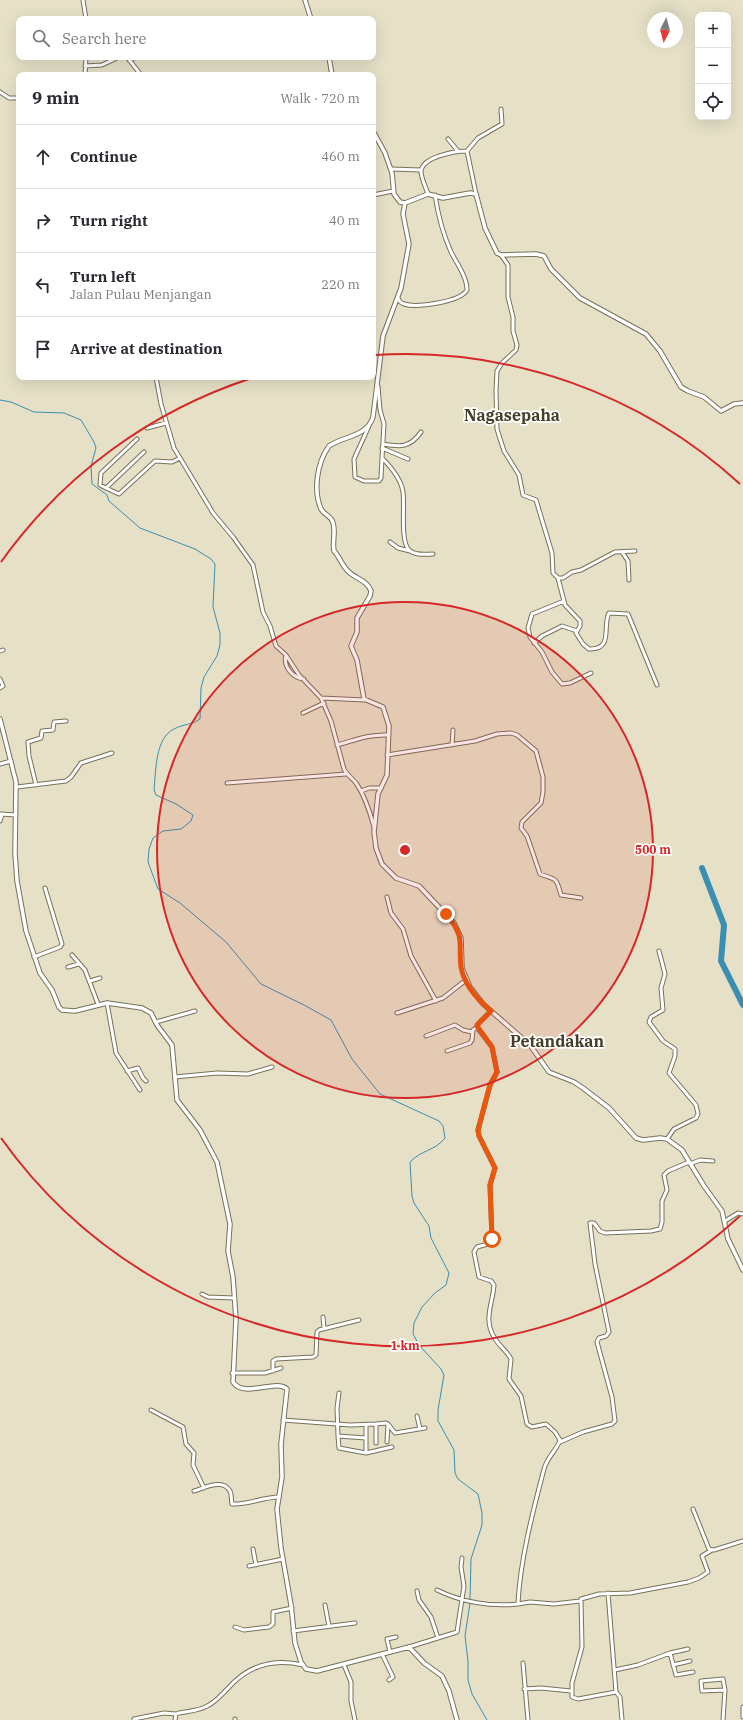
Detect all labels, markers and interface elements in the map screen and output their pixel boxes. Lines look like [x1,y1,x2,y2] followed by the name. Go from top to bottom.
[647,12,683,48] north arrow
[695,12,731,120] map controls
[695,12,731,48] button: +
[16,16,376,60] search box
[30,27,52,49] icon: search
[62,29,147,48] text: Search here
[695,48,731,84] button: −
[695,84,731,120] button: locate
[32,87,80,109] text: 9 min
[281,90,360,107] text: Walk · 720 m
[32,146,54,168] icon: ahead
[70,147,137,166] text: Continue
[321,148,360,165] text: 460 m
[32,210,54,232] icon: right
[70,211,148,230] text: Turn right
[329,212,360,229] text: 40 m
[70,267,136,286] text: Turn left
[32,274,54,296] icon: left
[321,276,360,293] text: 220 m
[70,286,212,303] text: Jalan Pulau Menjangan
[32,338,54,360] icon: arrive
[70,339,222,358] text: Arrive at destination
[464,405,560,425] district label: Nagasepaha
[635,842,671,857] text: 500 m
[398,843,412,857] centre of rings
[437,905,455,923] route end
[510,1031,604,1051] district label: Petandakan
[483,1230,501,1248] route start
[390,1338,420,1353] text: 1 km

